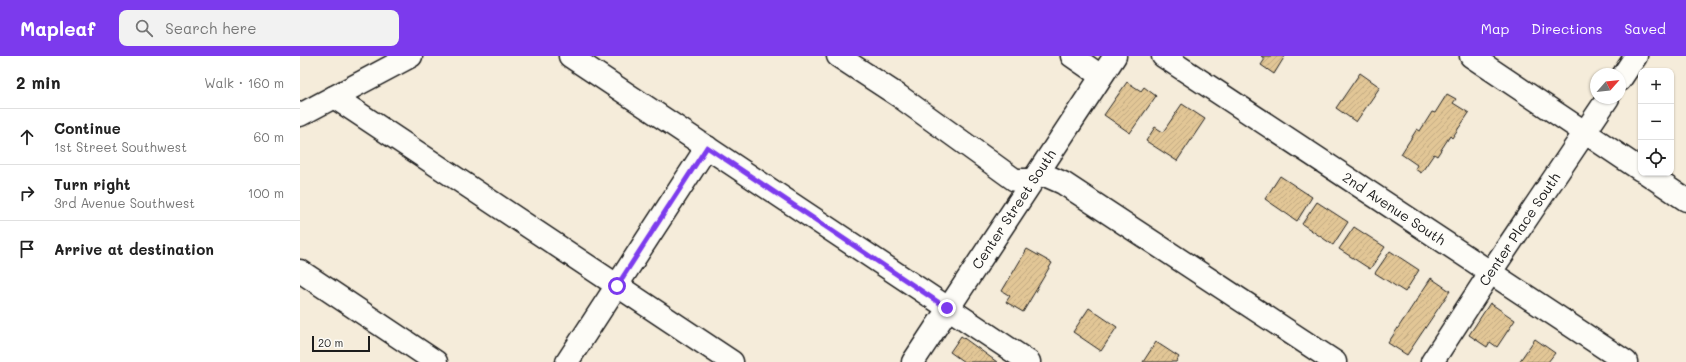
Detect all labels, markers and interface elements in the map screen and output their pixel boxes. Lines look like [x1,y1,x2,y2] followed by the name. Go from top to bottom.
[119,10,399,46] search box
[20,16,95,41] text: Mapleaf
[133,17,155,39] icon: search
[165,18,257,38] text: Search here
[1481,19,1509,38] text: Map
[1531,19,1602,38] text: Directions
[1624,19,1666,38] text: Saved
[1590,68,1626,104] north arrow
[1638,68,1674,176] map controls
[1638,68,1674,104] button: +
[16,71,61,93] text: 2 min
[204,74,284,91] text: Walk · 160 m
[1638,104,1674,140] button: −
[54,118,121,138] text: Continue
[16,126,38,148] icon: ahead
[254,128,284,145] text: 60 m
[54,138,187,155] text: 1st Street Southwest
[1638,140,1674,176] button: locate
[967,145,1060,273] street label: Center Street South
[1339,167,1450,249] street label: 2nd Avenue South
[1474,168,1564,289] street label: Center Place South
[54,174,131,194] text: Turn right
[16,182,38,204] icon: right
[248,184,284,201] text: 100 m
[54,194,195,211] text: 3rd Avenue Southwest
[16,238,38,260] icon: arrive
[54,239,214,259] text: Arrive at destination
[608,277,626,295] route start
[938,299,956,317] route end
[312,334,370,353] scale bar
[318,335,343,350] text: 20 m

